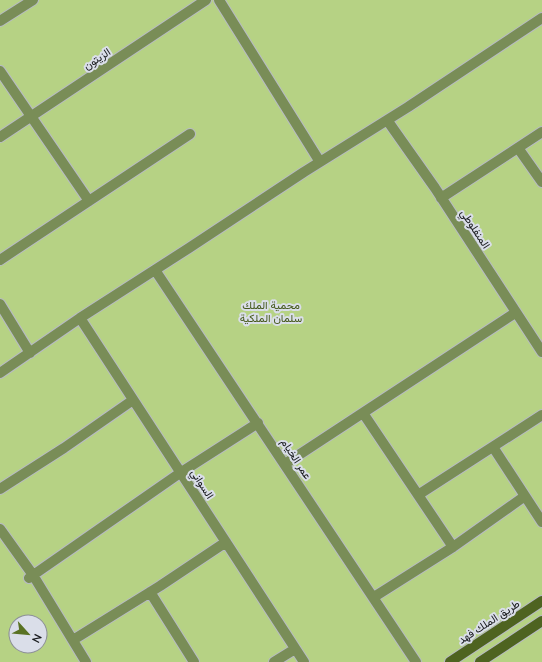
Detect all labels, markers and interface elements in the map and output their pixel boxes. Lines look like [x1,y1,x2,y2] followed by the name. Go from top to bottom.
[80,45,114,73] street label: الزيتون
[455,207,493,253] street label: المنفلوطي
[240,298,303,326] park label: محمية الملك سلمان الملكية
[277,436,315,482] street label: عمر الخيام
[185,466,217,503] street label: السواني
[455,596,523,648] street label: طريق الملك فهد
[8,614,48,654] north arrow
[28,631,45,645] text: N

